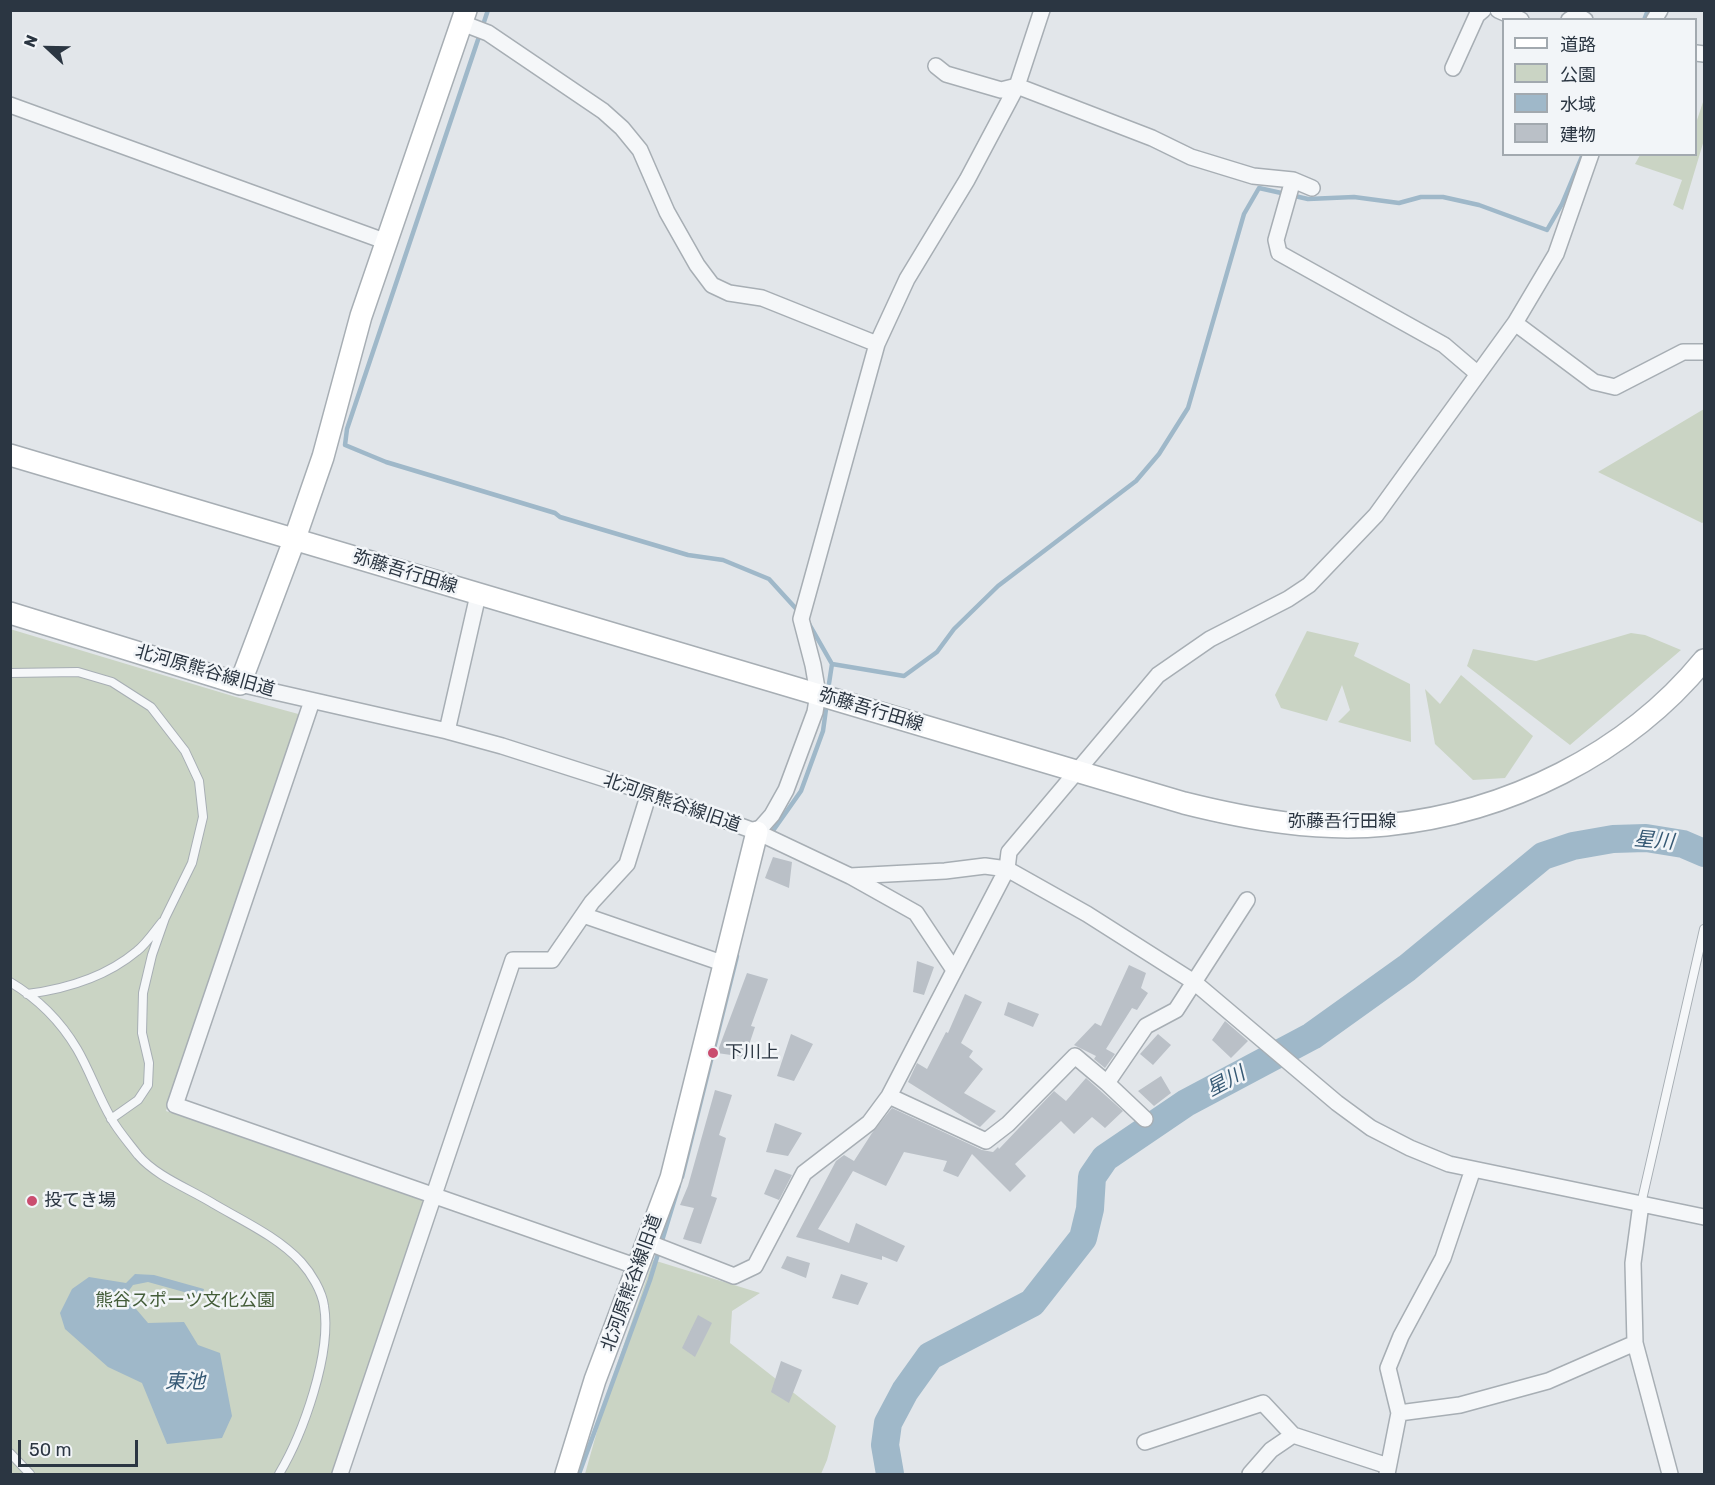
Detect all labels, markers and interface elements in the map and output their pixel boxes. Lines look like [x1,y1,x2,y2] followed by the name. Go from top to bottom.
[18,18,78,78] north arrow
[1502,18,1697,156] legend
[20,32,42,50] text: N
[1560,34,1596,56] text: 道路
[1560,64,1596,86] text: 公園
[1560,94,1596,116] text: 水域
[1560,124,1596,146] text: 建物
[350,546,460,598] street label: 弥藤吾行田線
[133,641,277,701] street label: 北河原熊谷線旧道
[816,684,926,736] street label: 弥藤吾行田線
[600,769,744,837] street label: 北河原熊谷線旧道
[1288,811,1396,833] street label: 弥藤吾行田線
[1633,827,1675,855] water label: 星川
[725,1042,779,1064] place label: 下川上
[706,1046,720,1060] marker: 下川上
[1203,1062,1249,1102] water label: 星川
[44,1190,116,1212] place label: 投てき場
[25,1194,39,1208] marker: 投てき場
[597,1212,667,1354] street label: 北河原熊谷線旧道
[95,1290,275,1312] park label: 熊谷スポーツ文化公園
[165,1370,205,1394] water label: 東池
[21,1428,141,1466] scale bar
[29,1439,72,1461] text: 50 m

